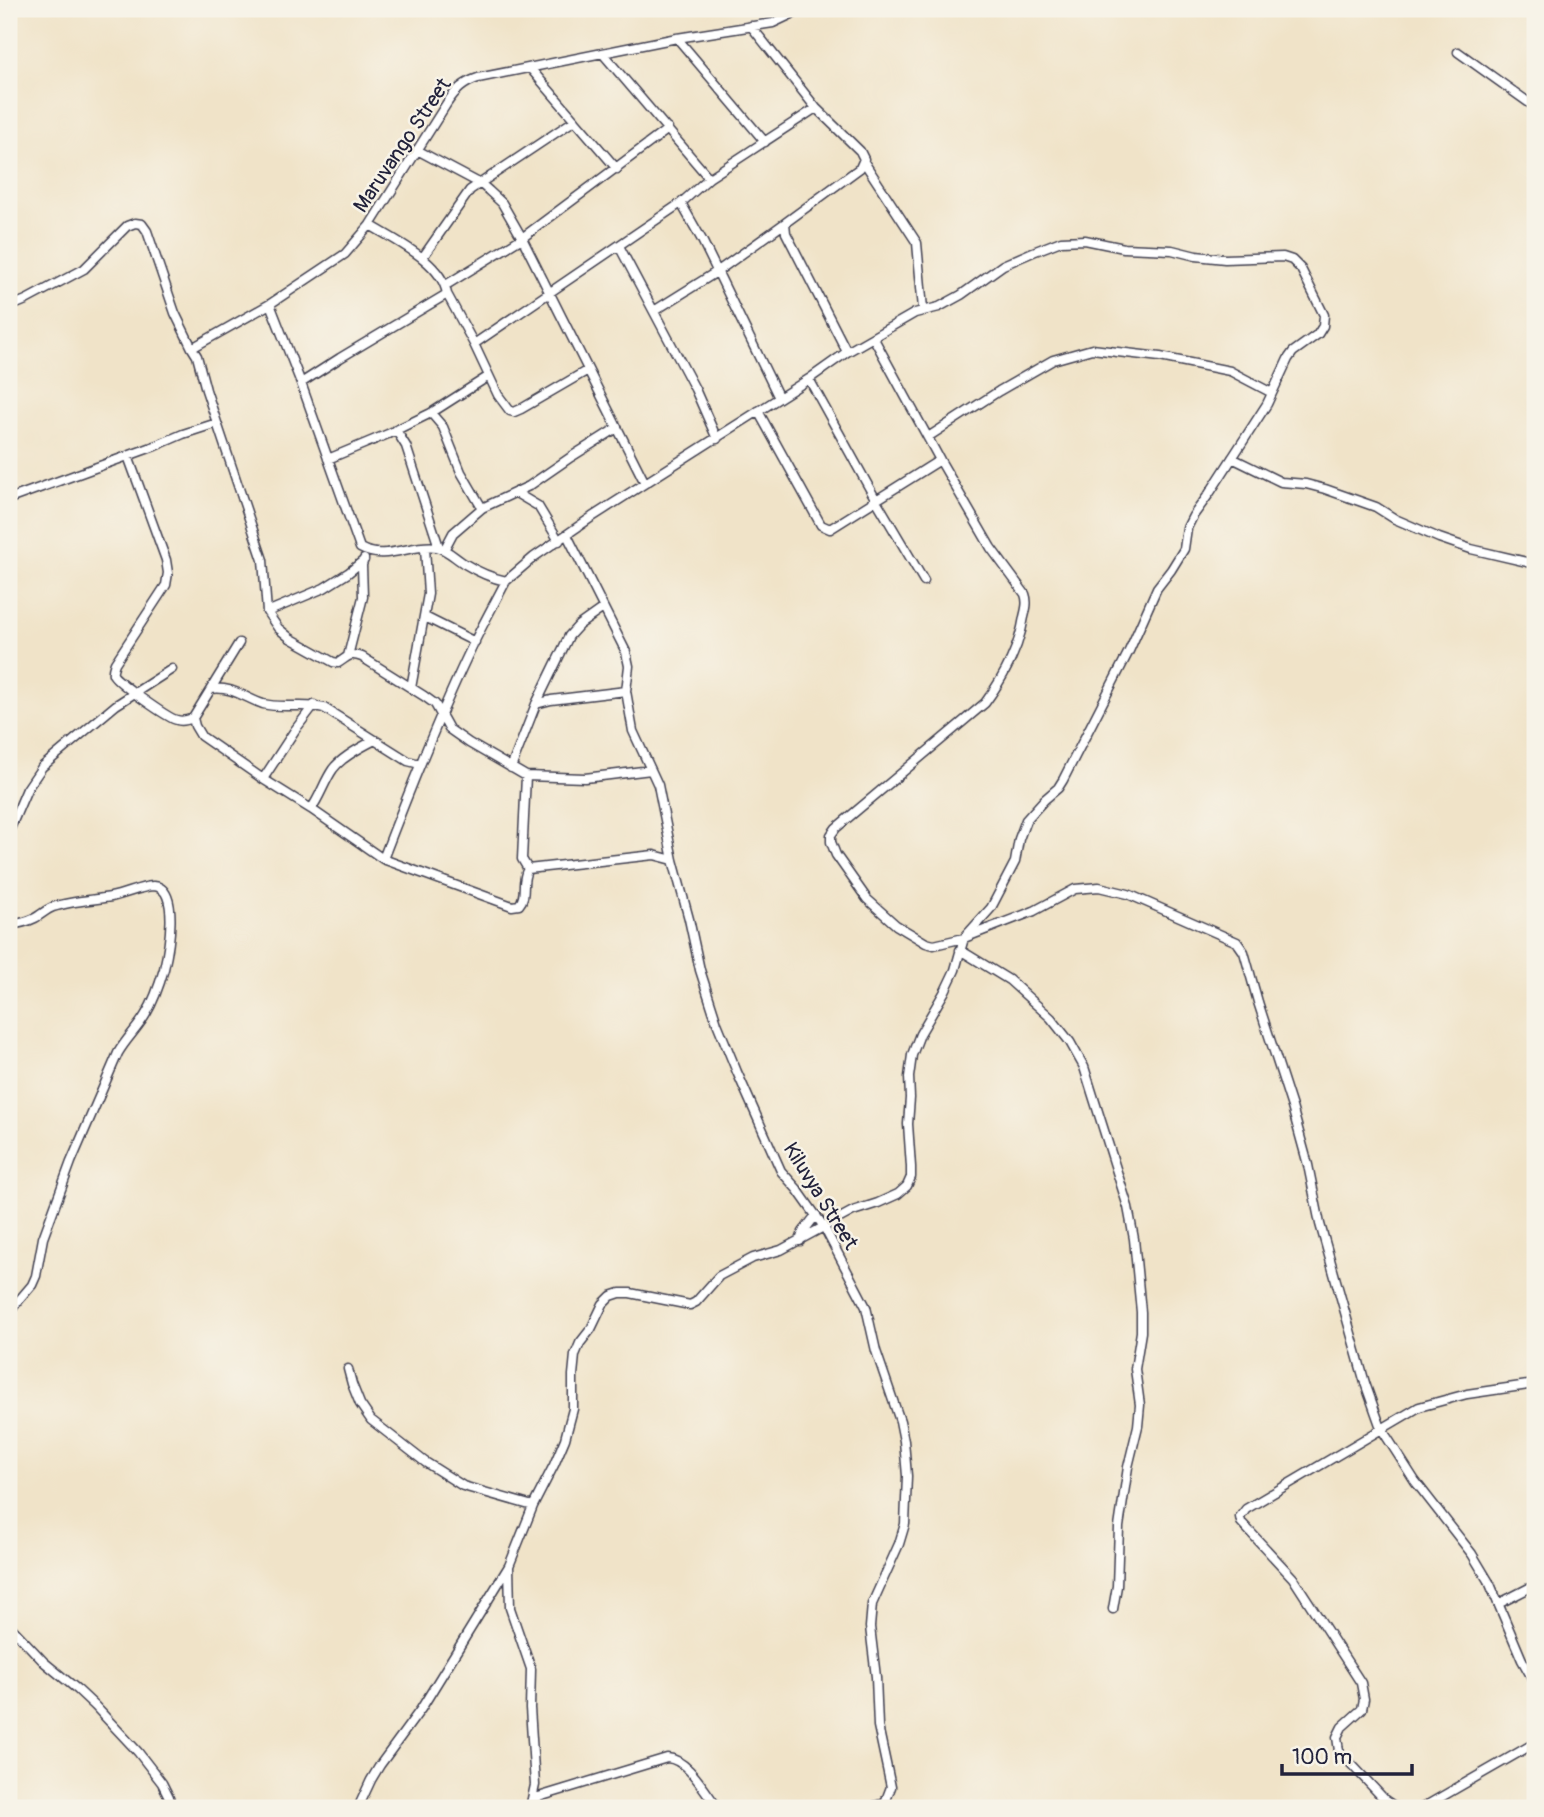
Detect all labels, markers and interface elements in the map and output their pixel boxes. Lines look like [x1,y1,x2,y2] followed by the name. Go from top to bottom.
[347,72,458,218] street label: Maruvango Street
[777,1138,865,1255] street label: Kiluvya Street
[1282,1733,1411,1777] scale bar
[1292,1744,1352,1771] text: 100 m

